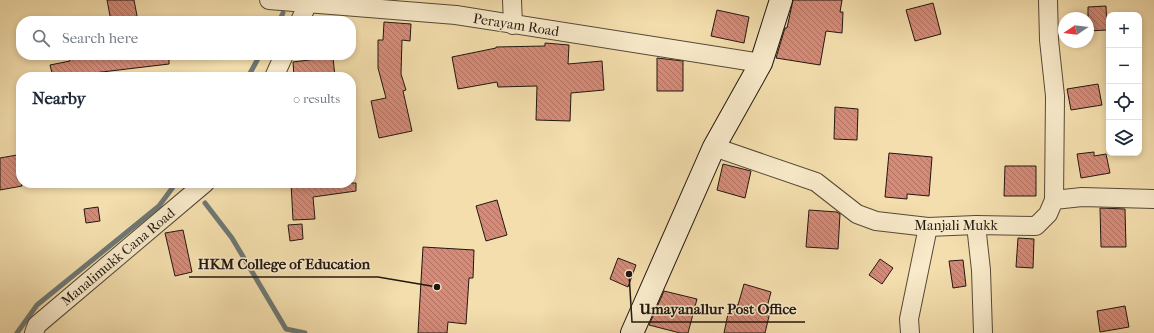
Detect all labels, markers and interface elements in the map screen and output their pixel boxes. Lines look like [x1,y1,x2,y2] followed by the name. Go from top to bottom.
[472,10,561,40] street label: Perayam Road
[1058,12,1094,48] north arrow
[1106,12,1142,156] map controls
[1106,12,1142,48] button: +
[16,16,356,60] search box
[30,27,52,49] icon: search
[62,29,138,47] text: Search here
[1106,48,1142,84] button: −
[1106,84,1142,120] button: locate
[32,88,86,108] text: Nearby
[293,91,340,106] text: 0 results
[1106,120,1142,156] button: layers
[58,204,179,310] street label: Manalimukk Cana Road
[914,217,999,234] street label: Manjali Mukk
[189,250,378,277] callout: HKM College of Education
[198,255,370,273] text: HKM College of Education
[632,295,805,322] callout: Umayanallur Post Office
[639,300,797,318] text: Umayanallur Post Office

